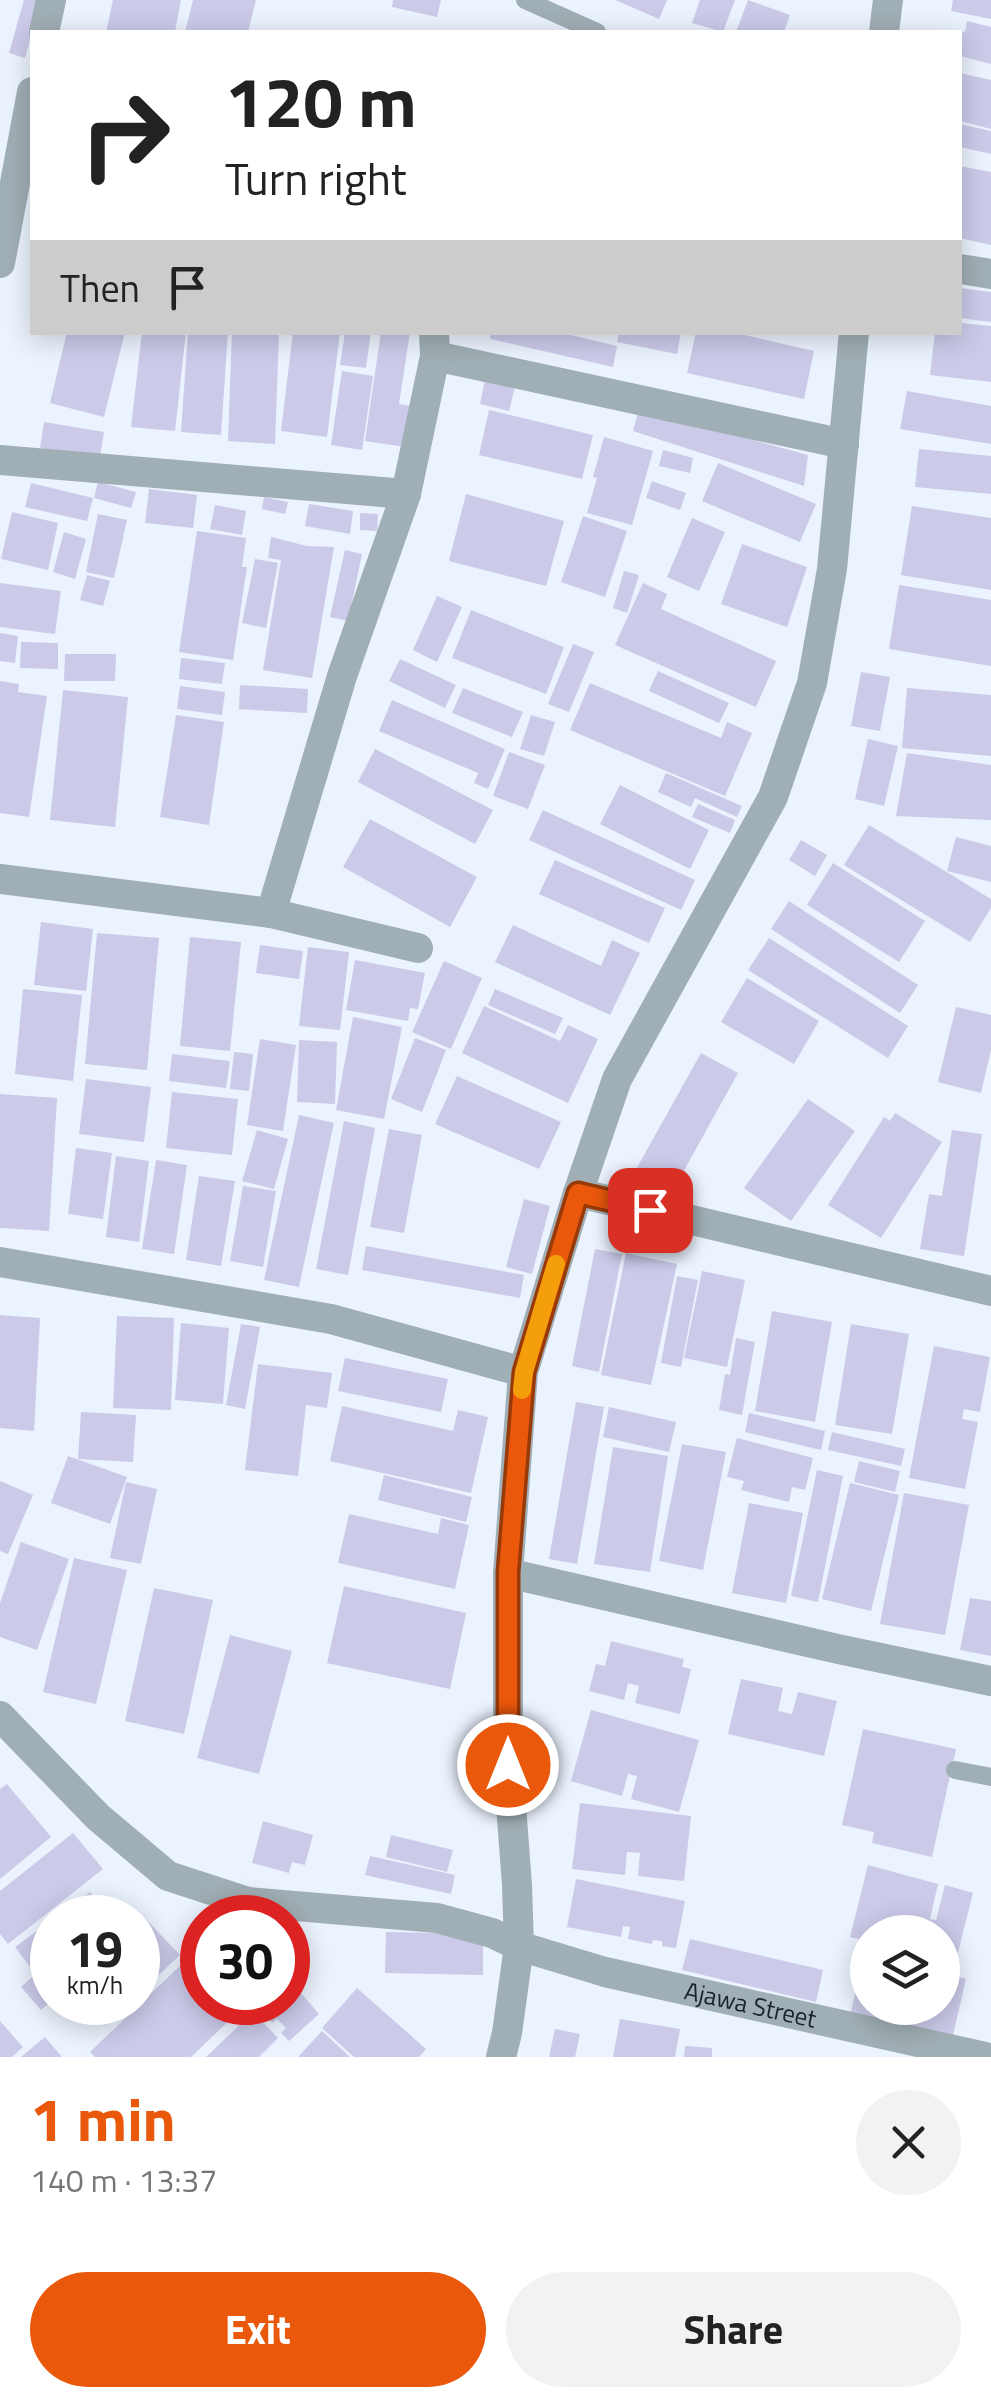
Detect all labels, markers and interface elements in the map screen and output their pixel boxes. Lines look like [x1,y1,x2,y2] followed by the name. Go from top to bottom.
[225,48,417,154] text: 120 m
[60,70,190,200] icon: right
[225,144,407,212] text: Turn right
[60,259,140,317] text: Then
[160,260,215,315] icon: arrive
[608,1168,693,1253] pin
[623,1183,678,1238] icon: arrive
[456,1713,560,1817] position arrow
[180,1895,310,2025] speed limit sign: 30
[67,1910,123,1986] text: 19
[850,1915,960,2025] map controls
[850,1915,960,2025] button: layers
[67,1966,123,2004] text: km/h
[681,1971,820,2038] street label: Ajawa Street
[30,2073,176,2164] text: 1 min
[856,2090,961,2195] button: close
[30,2156,217,2204] text: 140 m · 13:37
[30,2272,486,2387] button: Exit
[506,2272,961,2387] button: Share

